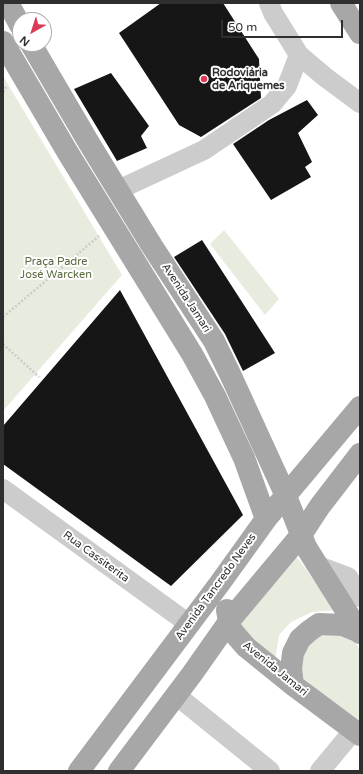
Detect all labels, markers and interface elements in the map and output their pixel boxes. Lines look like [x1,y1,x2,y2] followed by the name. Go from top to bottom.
[12,12,52,52] north arrow
[223,12,345,38] scale bar
[228,20,257,34] text: 50 m
[17,33,32,49] text: N
[212,66,285,92] place label: Rodoviária de Ariquemes
[199,74,209,84] marker: Rodoviária de Ariquemes
[20,255,92,281] park label: Praça Padre José Warcken
[159,261,213,335] street label: Avenida Jamari
[60,529,132,585] street label: Rua Cassiterita
[173,531,259,643] street label: Avenida Tancredo Neves
[240,639,310,699] street label: Avenida Jamari

